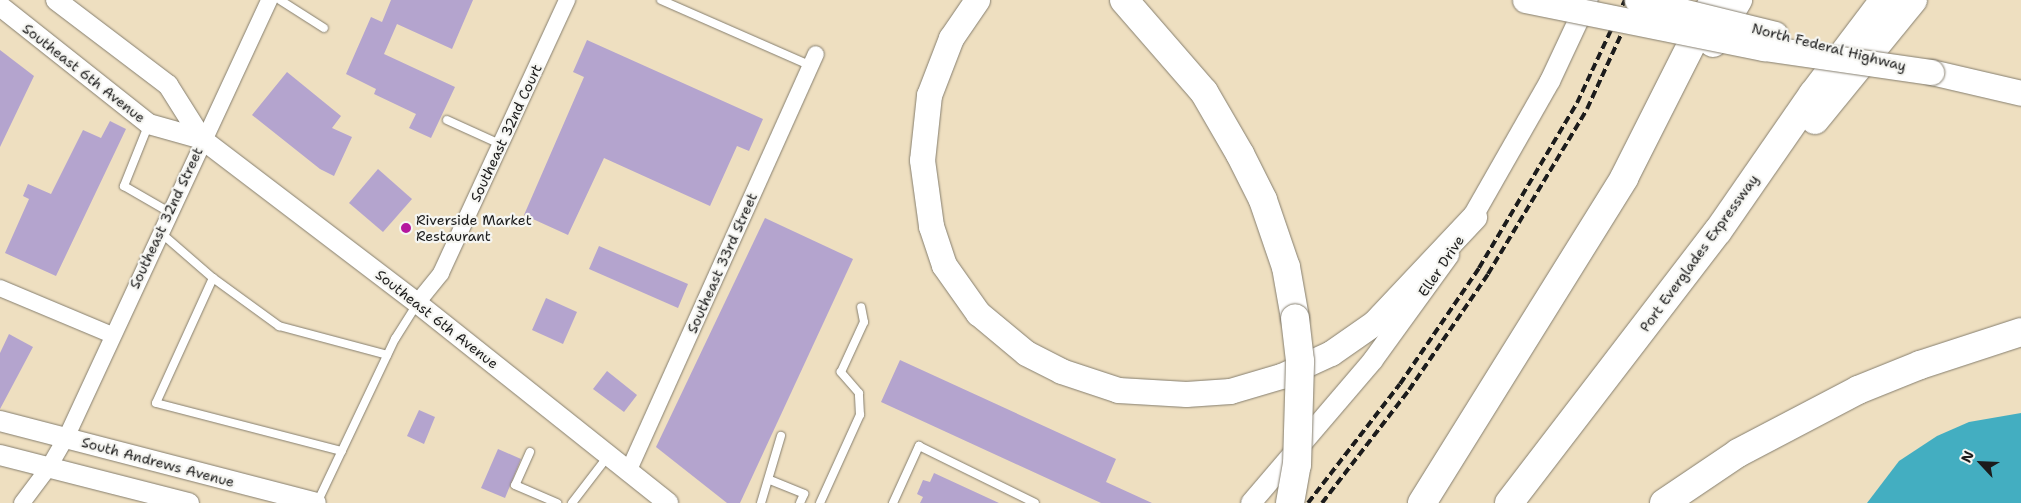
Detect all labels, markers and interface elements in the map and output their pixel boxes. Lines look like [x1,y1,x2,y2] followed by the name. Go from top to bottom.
[19,20,149,126] street label: Southeast 6th Avenue
[1750,20,1908,74] street label: North Federal Highway
[467,61,545,205] street label: Southeast 32nd Court
[126,145,206,291] street label: Southeast 32nd Street
[1636,171,1762,335] street label: Port Everglades Expressway
[683,190,761,336] street label: Southeast 33rd Street
[416,212,532,244] place label: Riverside Market Restaurant
[400,222,412,234] marker: Riverside Market Restaurant
[1414,232,1468,300] street label: Eller Drive
[372,266,502,372] street label: Southeast 6th Avenue
[80,434,236,490] street label: South Andrews Avenue
[1956,438,2006,488] north arrow
[1957,448,1978,465] text: N

